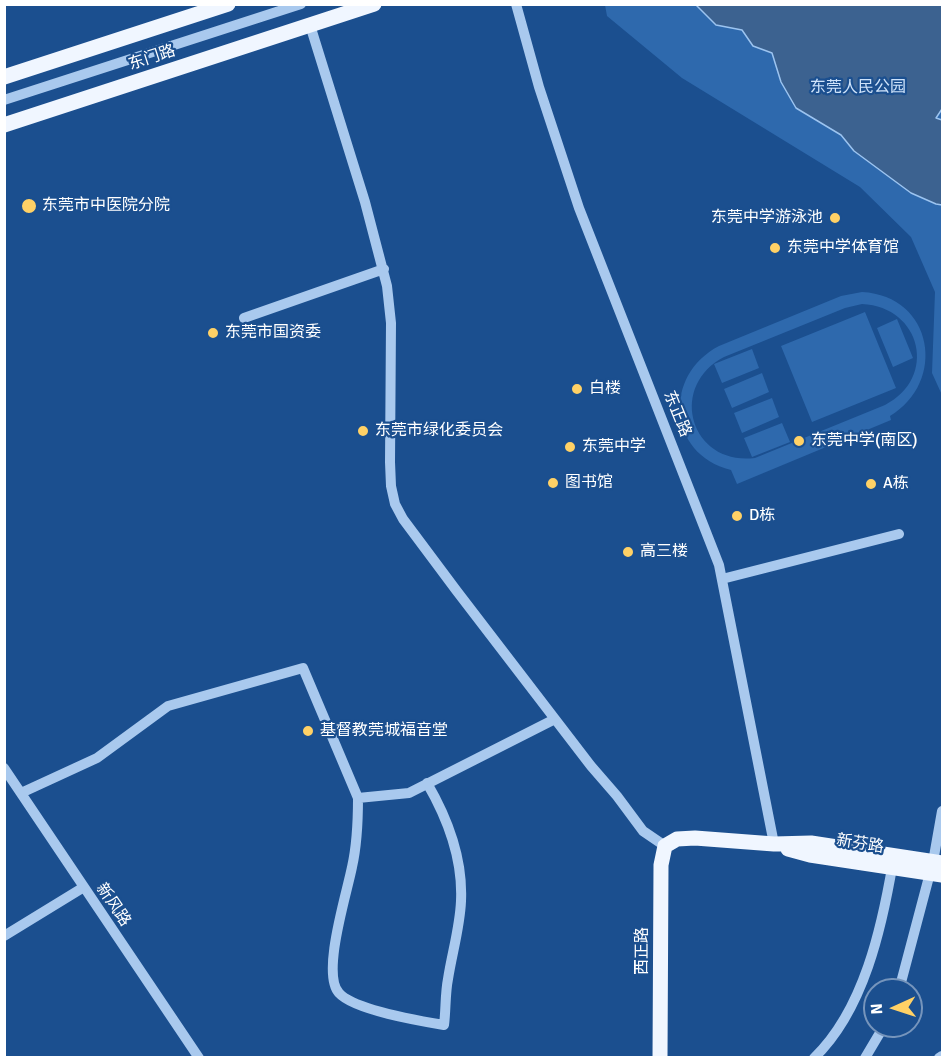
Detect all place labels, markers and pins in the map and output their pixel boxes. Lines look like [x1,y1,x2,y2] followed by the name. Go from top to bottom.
[42,196,170,216] place label: 东莞市中医院分院
[20,197,38,215] marker: 东莞市中医院分院
[711,208,823,228] place label: 东莞中学游泳池
[828,211,842,225] marker: 东莞中学游泳池
[787,238,899,258] place label: 东莞中学体育馆
[768,241,782,255] marker: 东莞中学体育馆
[225,323,321,343] place label: 东莞市国资委
[206,326,220,340] marker: 东莞市国资委
[589,379,621,399] place label: 白楼
[570,382,584,396] marker: 白楼
[375,421,503,441] place label: 东莞市绿化委员会
[356,424,370,438] marker: 东莞市绿化委员会
[811,431,918,451] place label: 东莞中学(南区)
[792,434,806,448] marker: 东莞中学(南区)
[582,437,646,457] place label: 东莞中学
[563,440,577,454] marker: 东莞中学
[565,473,613,493] place label: 图书馆
[883,474,909,494] place label: A栋
[546,476,560,490] marker: 图书馆
[864,477,878,491] marker: A栋
[749,506,775,526] place label: D栋
[730,509,744,523] marker: D栋
[640,542,688,562] place label: 高三楼
[621,545,635,559] marker: 高三楼
[320,721,448,741] place label: 基督教莞城福音堂
[301,724,315,738] marker: 基督教莞城福音堂

